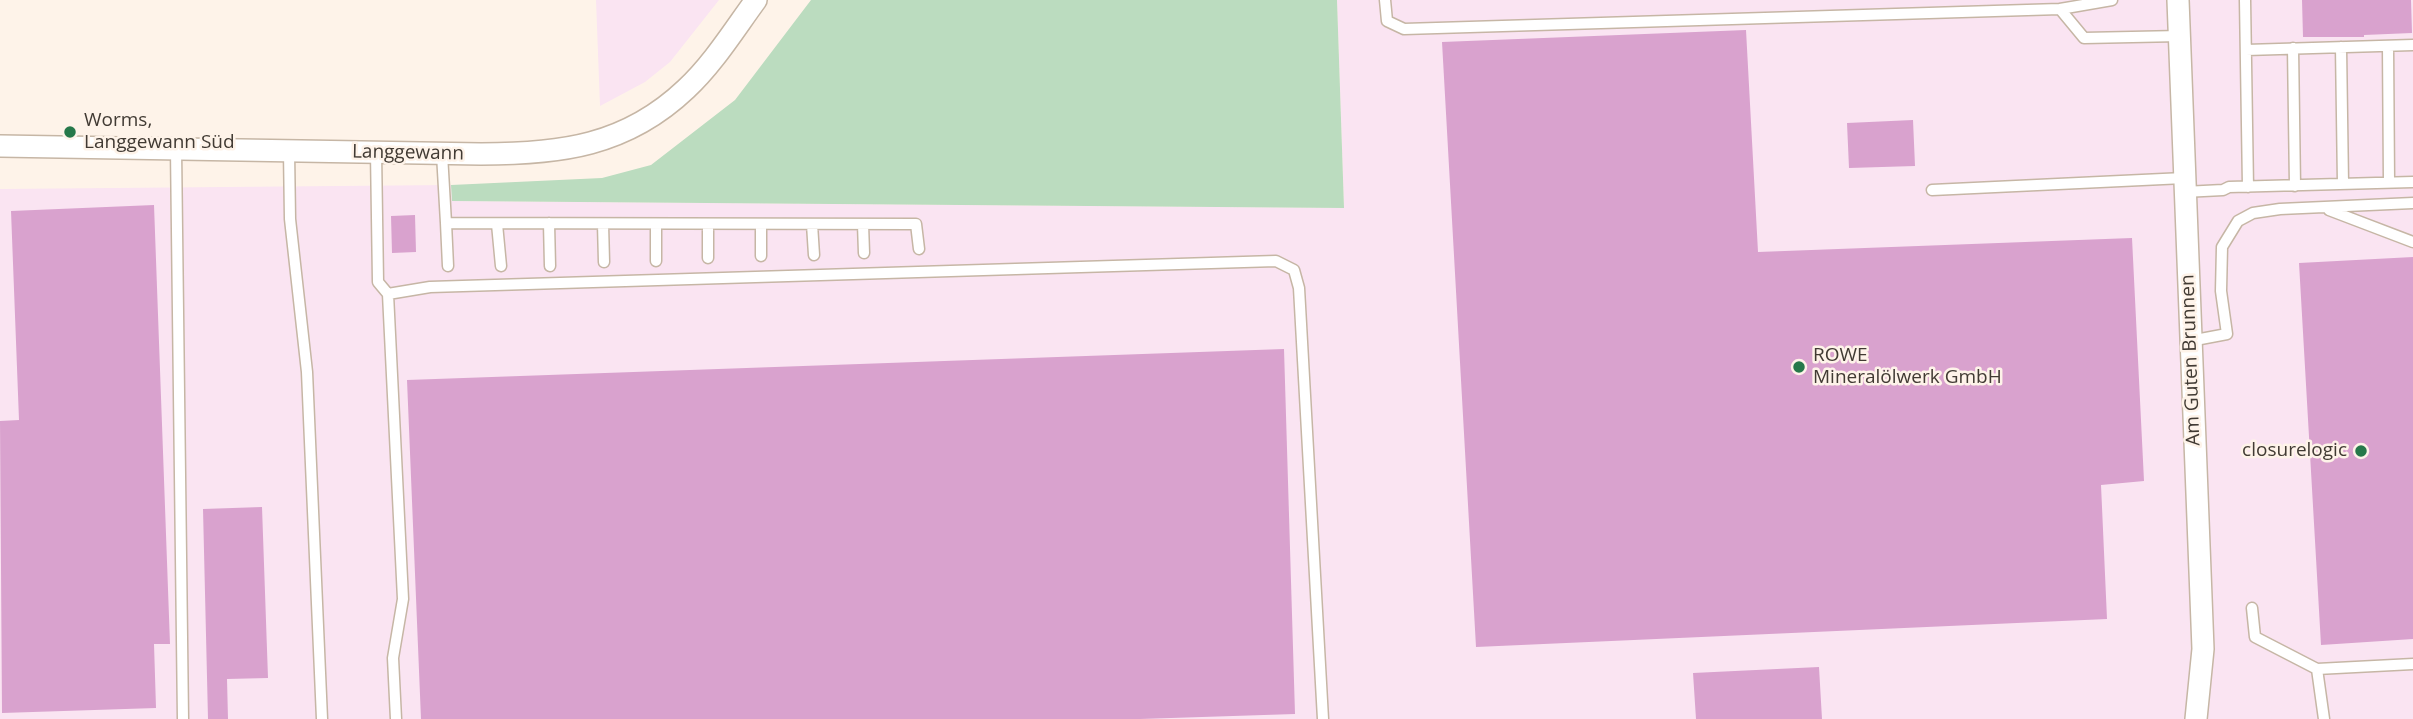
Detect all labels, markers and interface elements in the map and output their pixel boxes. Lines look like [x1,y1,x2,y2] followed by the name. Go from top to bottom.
[84,110,235,154] place label: Worms, Langgewann Süd
[62,124,78,140] marker: Worms, Langgewann Süd
[352,141,464,165] street label: Langgewann
[2177,274,2205,446] street label: Am Guten Brunnen
[1813,345,2002,389] place label: ROWE Mineralölwerk GmbH
[1791,359,1807,375] marker: ROWE Mineralölwerk GmbH
[2242,440,2347,462] place label: closurelogic
[2353,443,2369,459] marker: closurelogic

